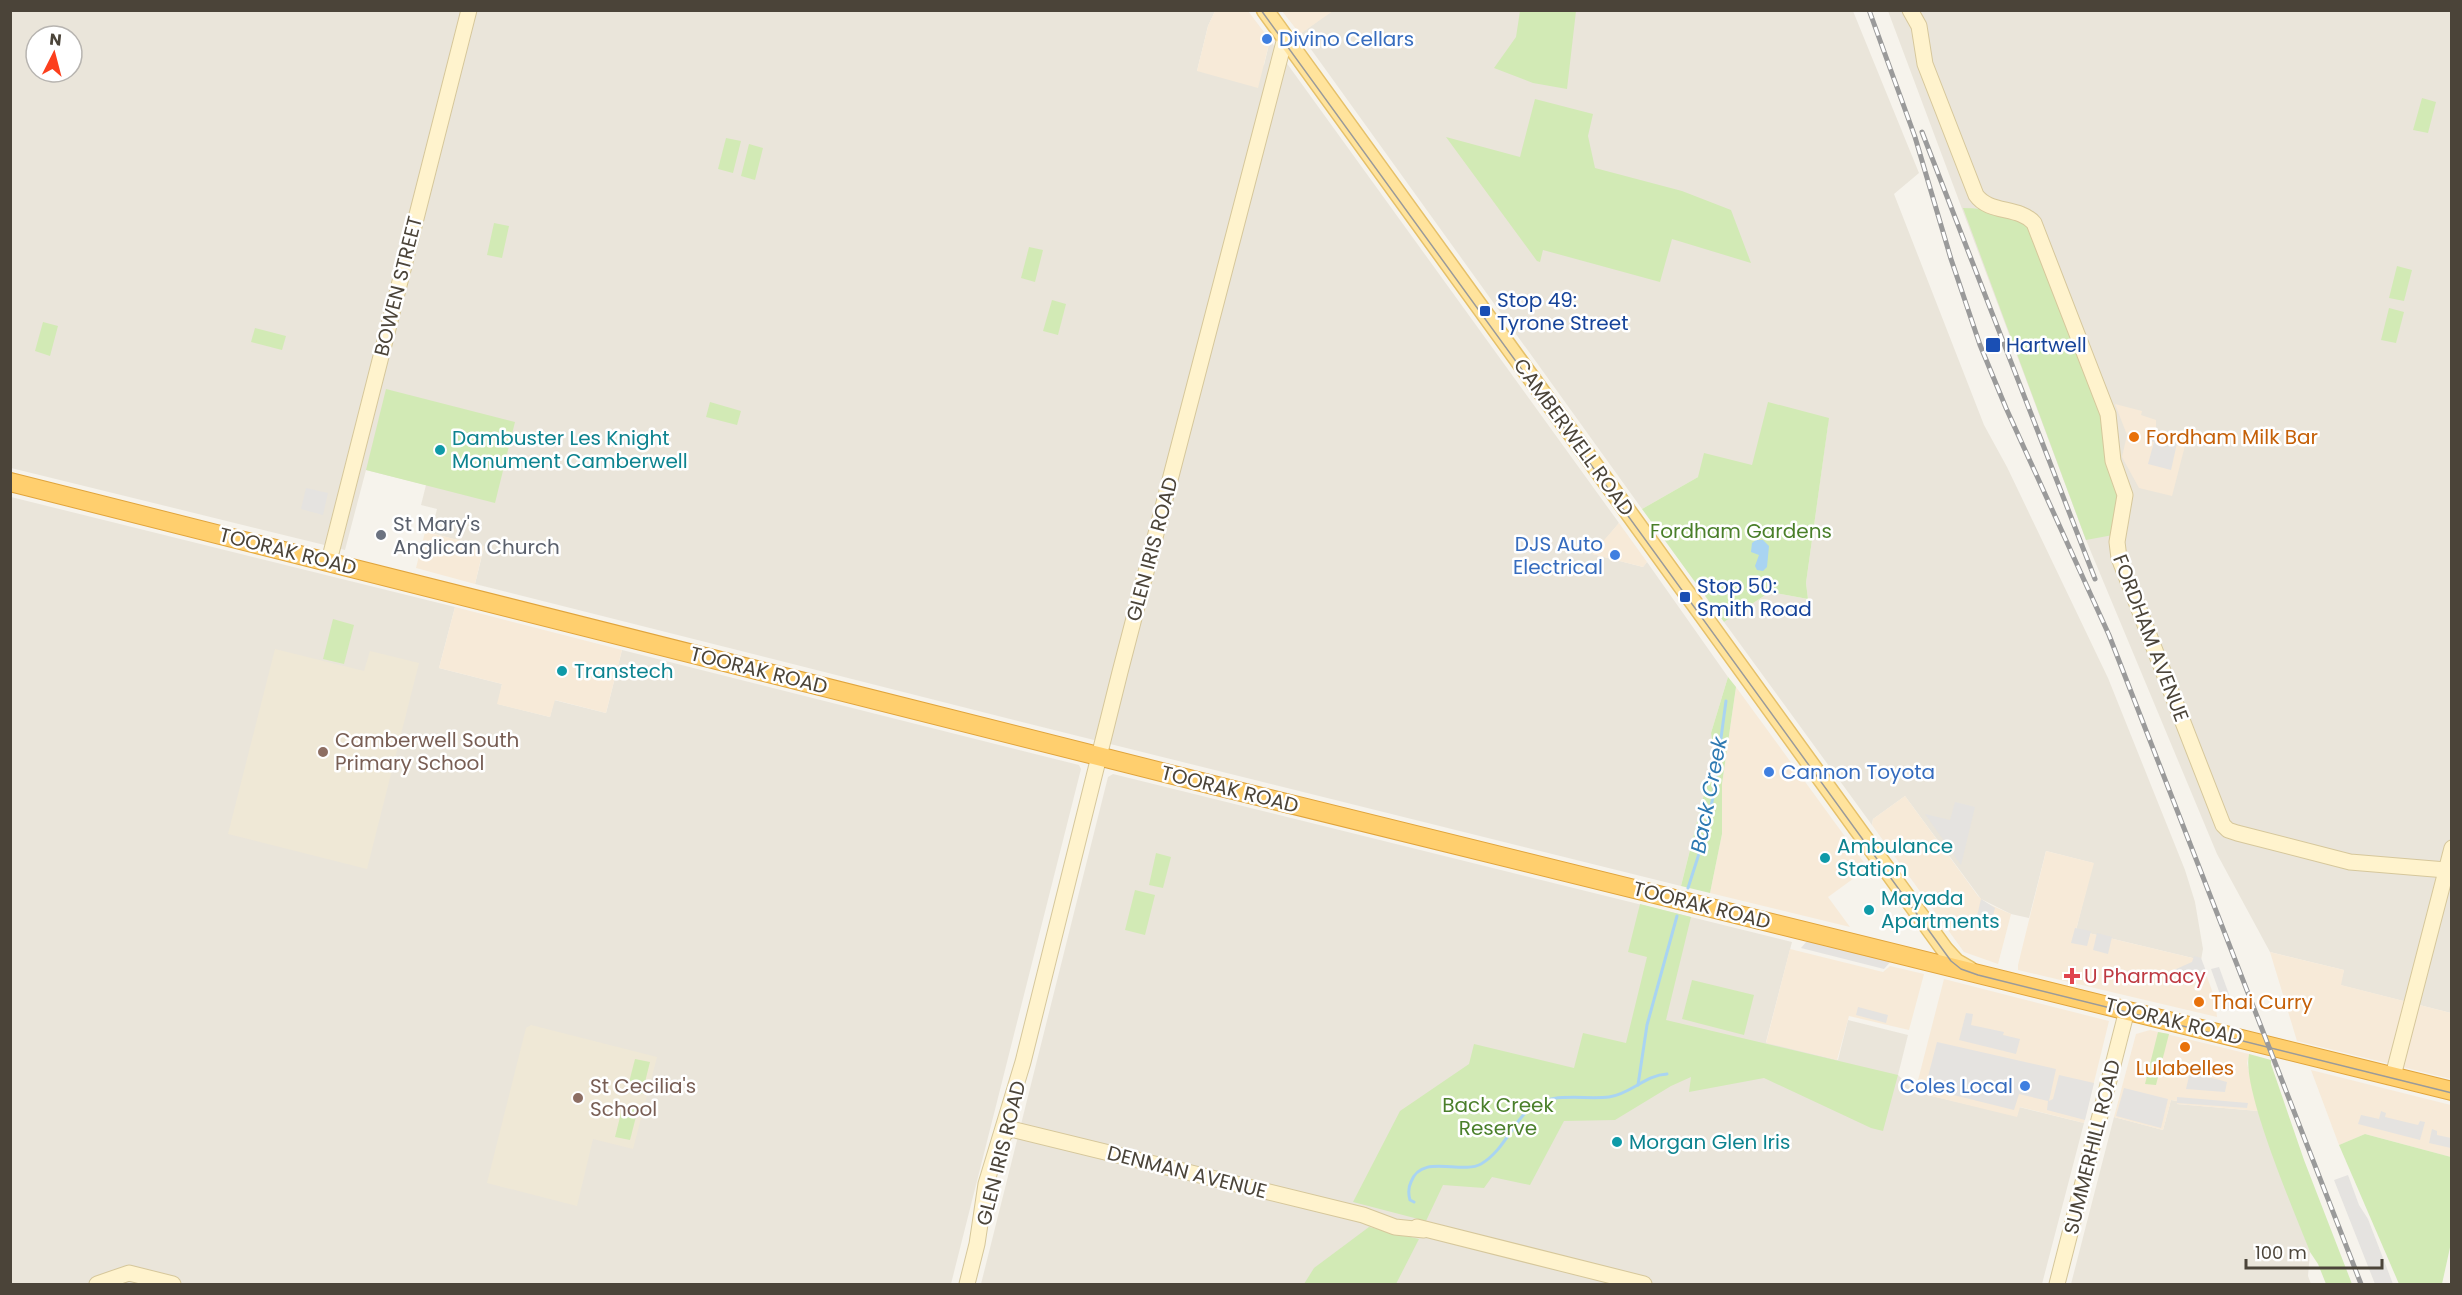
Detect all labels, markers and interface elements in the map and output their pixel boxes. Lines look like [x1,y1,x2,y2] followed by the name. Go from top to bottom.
[24,24,84,84] north arrow
[1279,25,1414,53] place label: Divino Cellars
[48,28,63,52] text: N
[1260,32,1274,46] marker: Divino Cellars
[367,213,429,359] street label: BOWEN STREET
[1497,286,1628,337] place label: Stop 49: Tyrone Street
[1478,304,1492,318] marker: Stop 49: Tyrone Street
[2006,331,2087,359] place label: Hartwell
[1984,336,2002,354] marker: Hartwell
[1507,352,1641,522] street label: CAMBERWELL ROAD
[2146,423,2318,451] place label: Fordham Milk Bar
[452,424,688,475] place label: Dambuster Les Knight Monument Camberwell
[2127,430,2141,444] marker: Fordham Milk Bar
[433,443,447,457] marker: Dambuster Les Knight Monument Camberwell
[1119,474,1185,624] street label: GLEN IRIS ROAD
[393,510,560,561] place label: St Mary's Anglican Church
[1650,517,1832,545] park label: Fordham Gardens
[216,520,360,582] street label: TOORAK ROAD
[374,528,388,542] marker: St Mary's Anglican Church
[1513,530,1603,581] place label: DJS Auto Electrical
[1608,548,1622,562] marker: DJS Auto Electrical
[2106,550,2196,726] street label: FORDHAM AVENUE
[1697,572,1812,623] place label: Stop 50: Smith Road
[1678,590,1692,604] marker: Stop 50: Smith Road
[687,639,831,701] street label: TOORAK ROAD
[574,657,674,685] place label: Transtech
[555,664,569,678] marker: Transtech
[335,726,519,777] place label: Camberwell South Primary School
[1683,733,1734,855] water label: Back Creek
[316,745,330,759] marker: Camberwell South Primary School
[1158,758,1302,820] street label: TOORAK ROAD
[1781,758,1935,786] place label: Cannon Toyota
[1762,765,1776,779] marker: Cannon Toyota
[1837,832,1953,883] place label: Ambulance Station
[1818,851,1832,865] marker: Ambulance Station
[1630,874,1774,936] street label: TOORAK ROAD
[1881,884,2000,935] place label: Mayada Apartments
[1862,903,1876,917] marker: Mayada Apartments
[2084,962,2206,990] place label: U Pharmacy
[2065,969,2079,983] marker: U Pharmacy
[2211,988,2313,1016] place label: Thai Curry
[2102,990,2246,1052] street label: TOORAK ROAD
[2192,995,2206,1009] marker: Thai Curry
[2178,1040,2192,1054] marker: Lulabelles
[2136,1054,2234,1082] place label: Lulabelles
[2057,1057,2127,1237] street label: SUMMERHILL ROAD
[590,1072,696,1123] place label: St Cecilia's School
[1900,1072,2013,1100] place label: Coles Local
[969,1078,1033,1228] street label: GLEN IRIS ROAD
[2018,1079,2032,1093] marker: Coles Local
[571,1091,585,1105] marker: St Cecilia's School
[1442,1091,1554,1142] park label: Back Creek Reserve
[1629,1128,1790,1156] place label: Morgan Glen Iris
[1610,1135,1624,1149] marker: Morgan Glen Iris
[1104,1139,1270,1205] street label: DENMAN AVENUE
[2246,1232,2382,1270] scale bar
[2255,1240,2307,1265] text: 100 m

